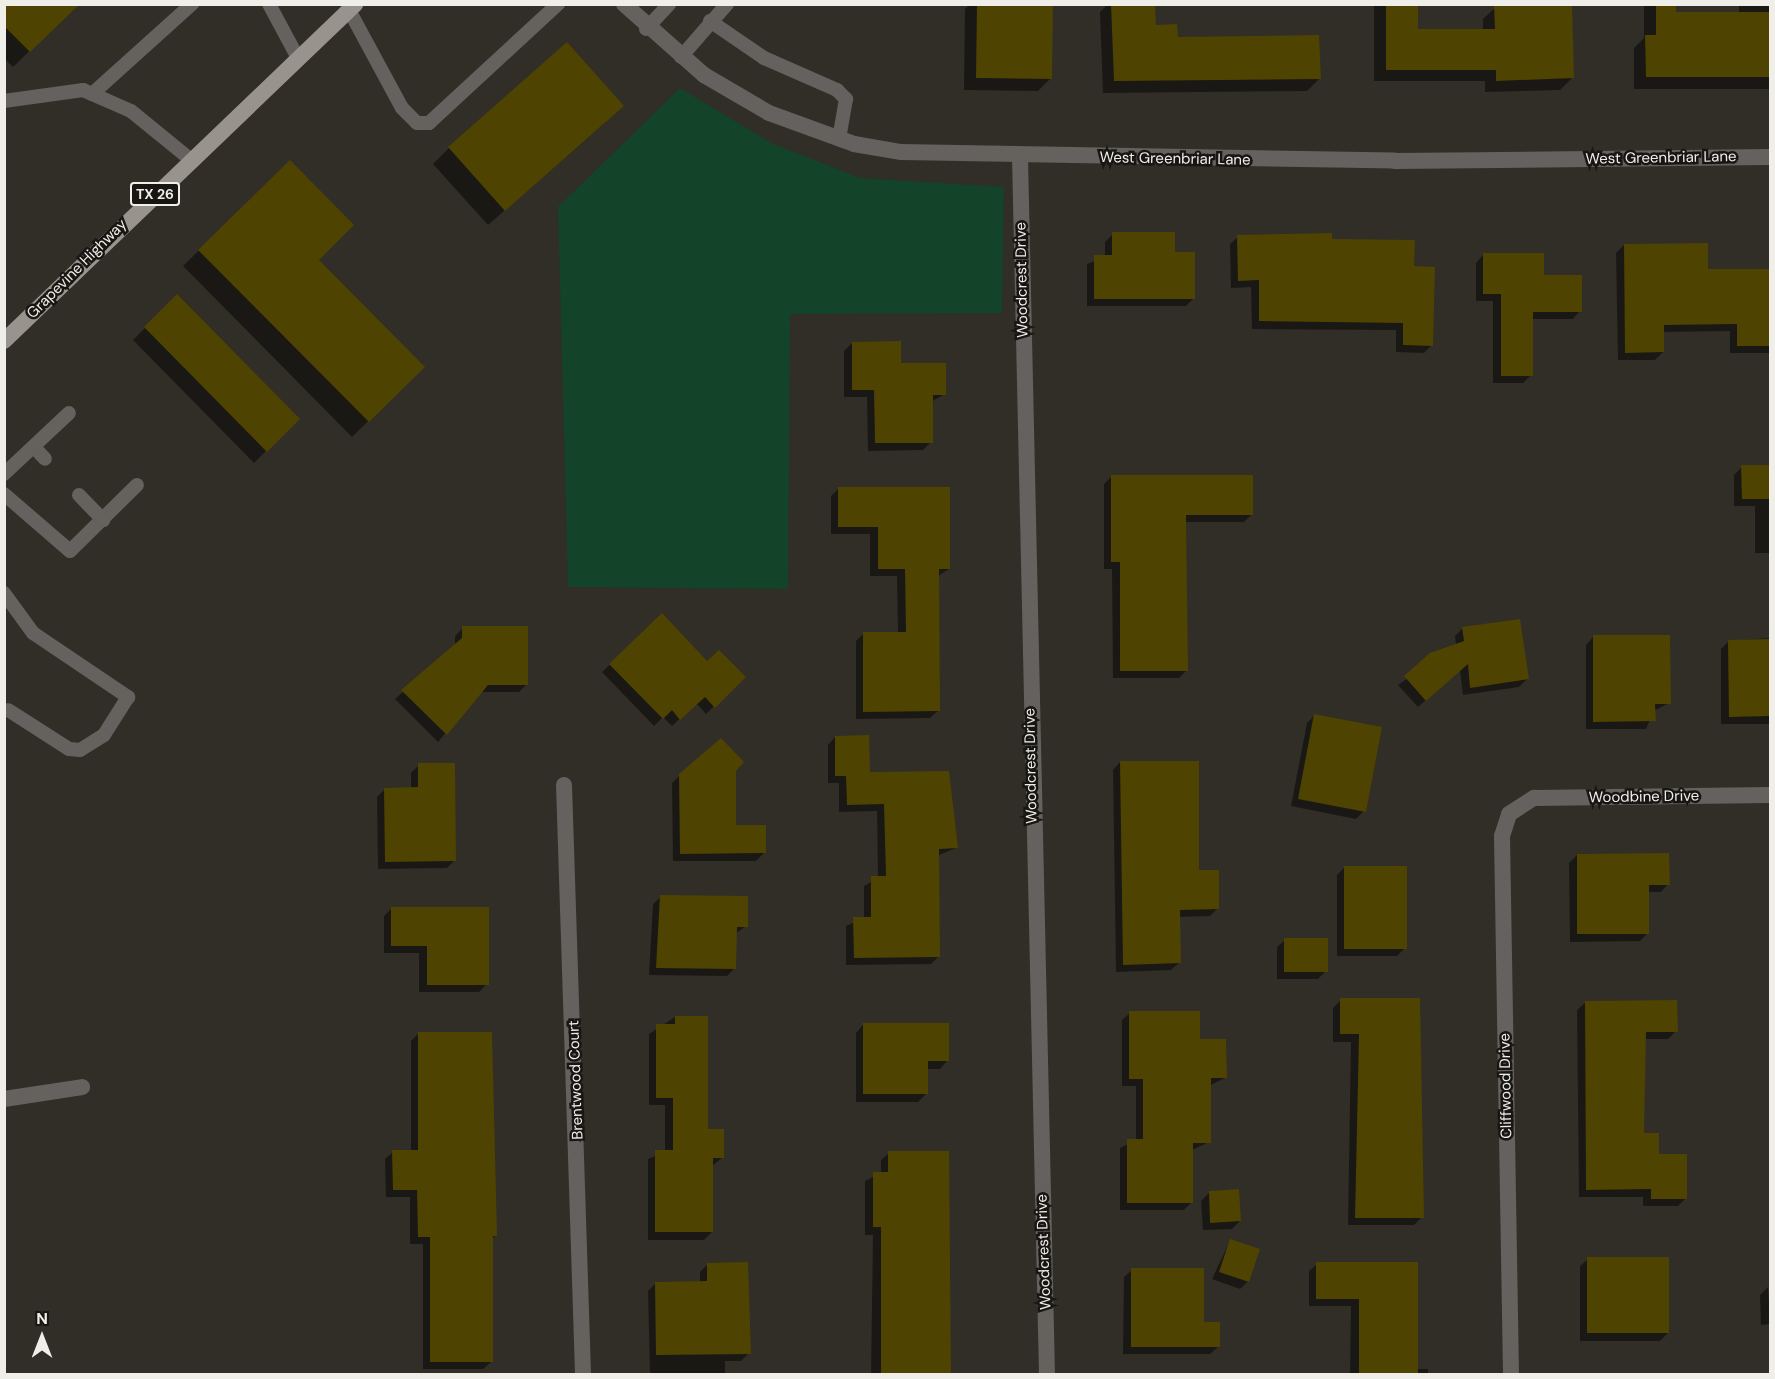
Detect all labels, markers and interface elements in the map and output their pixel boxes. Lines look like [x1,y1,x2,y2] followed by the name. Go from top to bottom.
[1585,148,1737,168] street label: West Greenbriar Lane
[1099,149,1251,169] street label: West Greenbriar Lane
[130,183,180,205] road number: TX 26
[23,215,131,323] street label: Grapevine Highway
[1012,222,1032,338] street label: Woodcrest Drive
[1021,708,1041,824] street label: Woodcrest Drive
[1589,787,1699,807] street label: Woodbine Drive
[565,1020,587,1140] street label: Brentwood Court
[1496,1033,1516,1139] street label: Cliffwood Drive
[1033,1194,1055,1310] street label: Woodcrest Drive
[12,1307,72,1367] north arrow
[36,1308,48,1329] text: N

